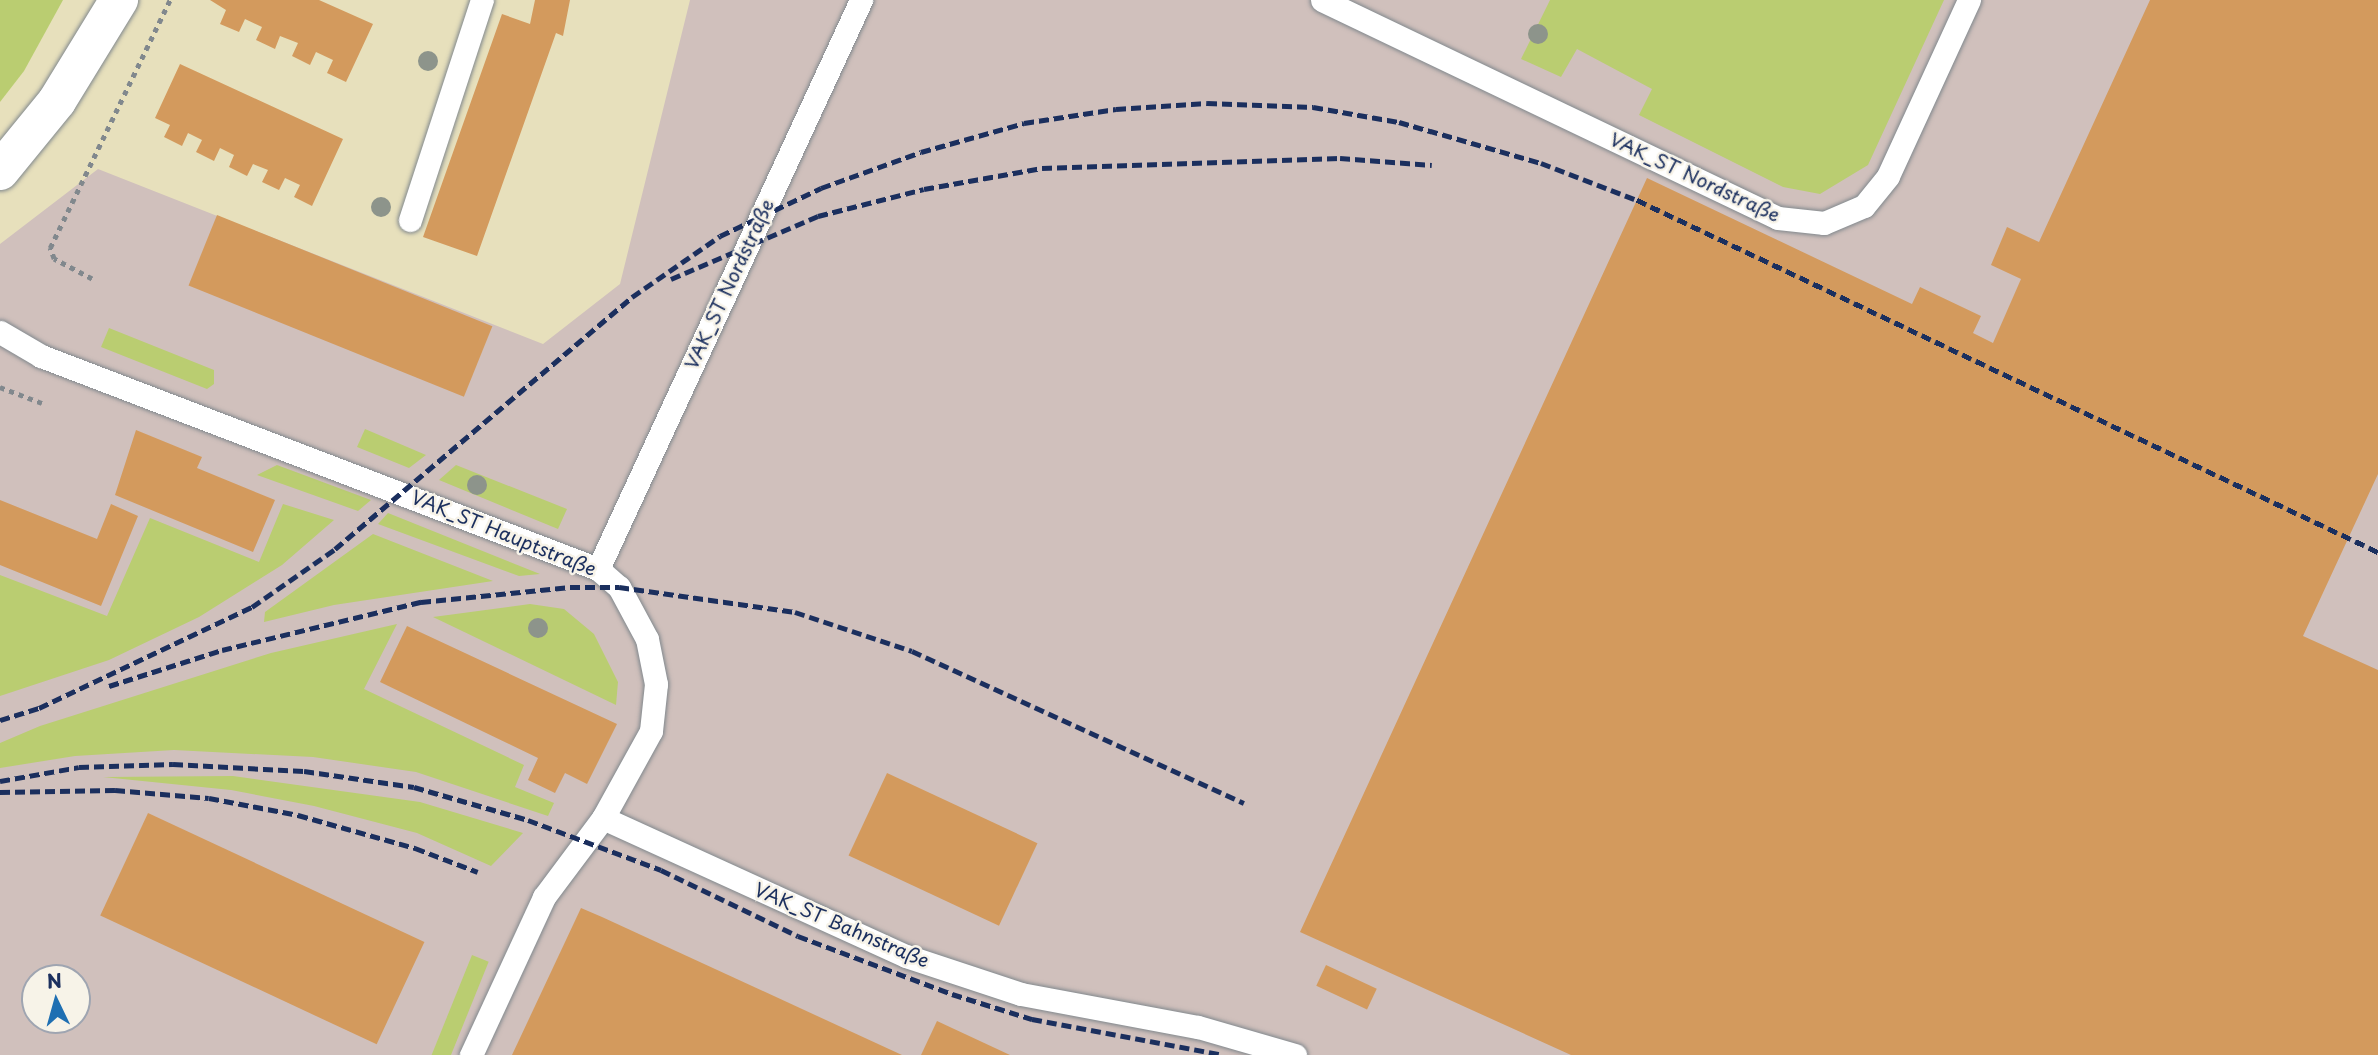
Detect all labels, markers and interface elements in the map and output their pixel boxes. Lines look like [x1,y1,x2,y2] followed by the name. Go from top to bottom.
[1606,127,1784,227] street label: VAK_ST Nordstraße
[679,195,779,373] street label: VAK_ST Nordstraße
[408,485,600,581] street label: VAK_ST Hauptstraße
[751,878,933,972] street label: VAK_ST Bahnstraße
[21,964,91,1034] north arrow
[46,965,63,995] text: N

